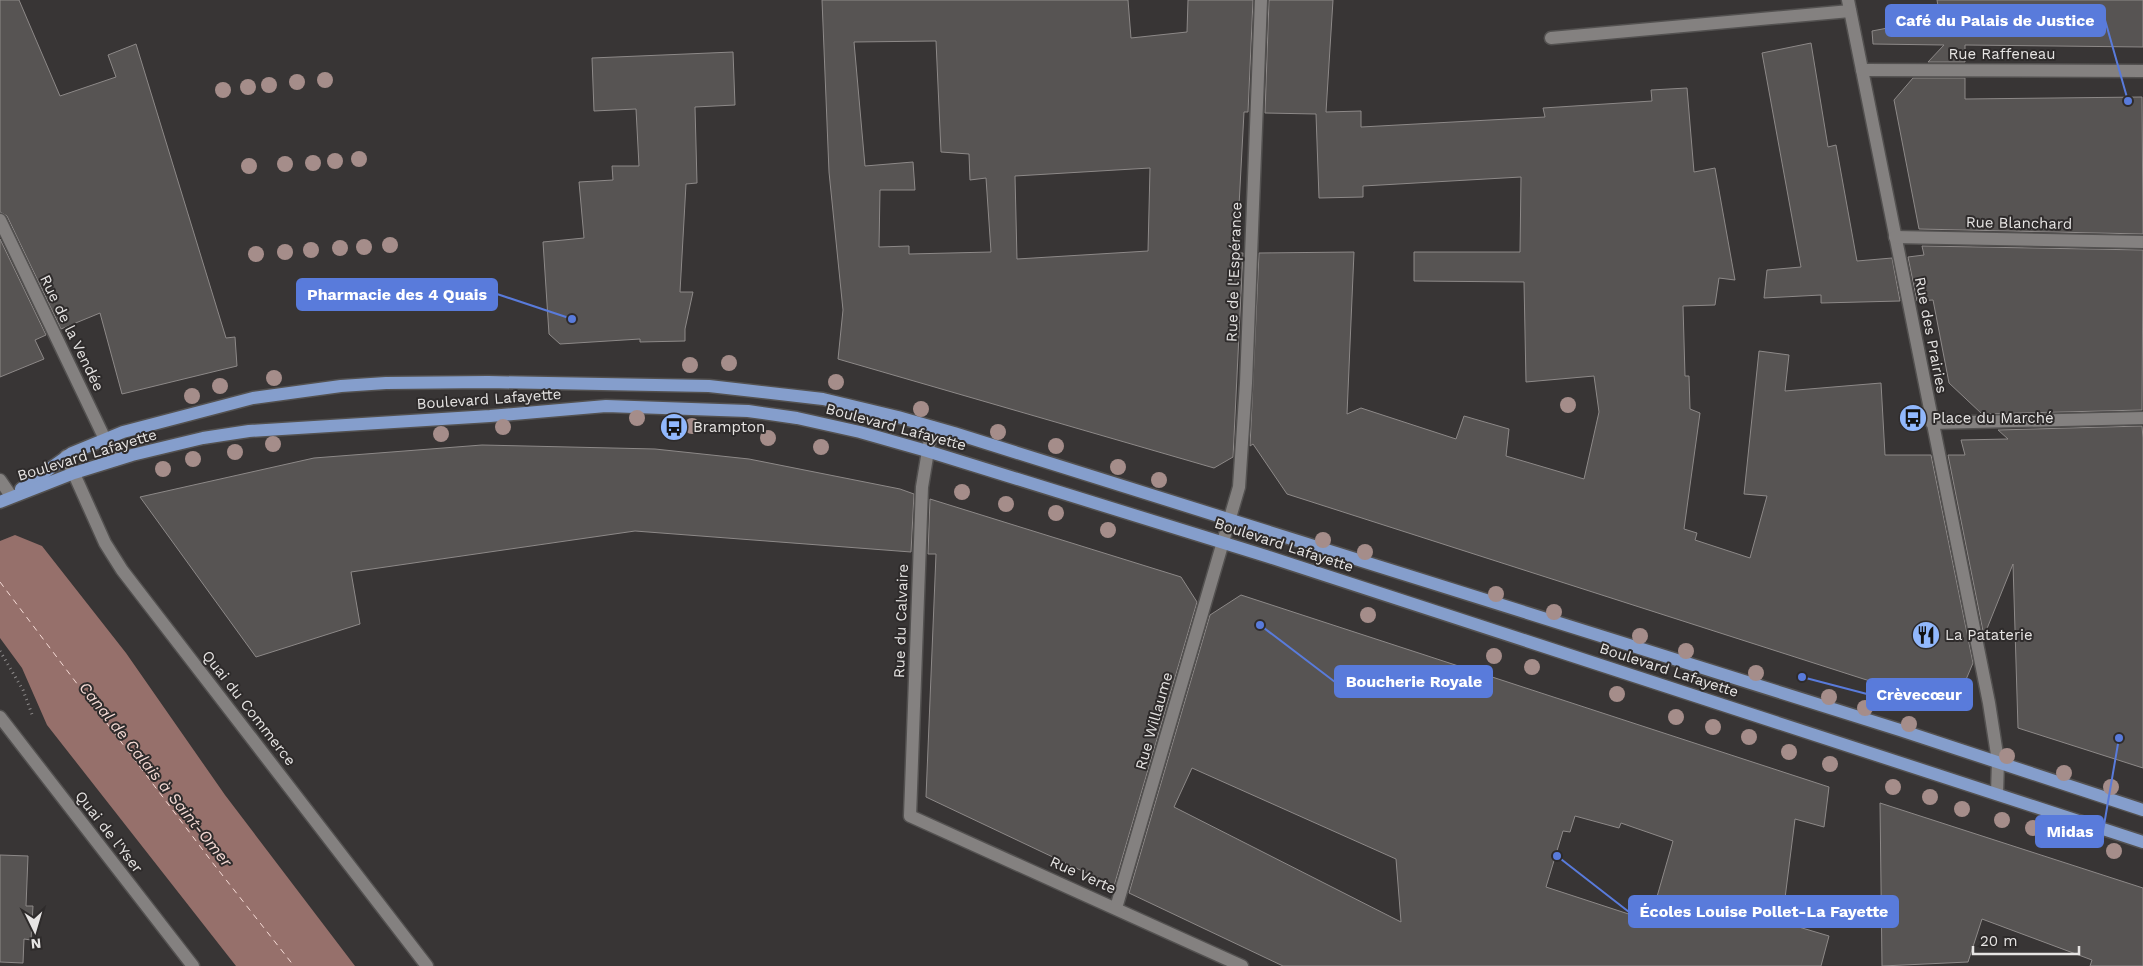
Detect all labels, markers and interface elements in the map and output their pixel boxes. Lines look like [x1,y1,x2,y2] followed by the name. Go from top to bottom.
[1886,5,2105,36] callout: Café du Palais de Justice
[1895,11,2095,30] text: Café du Palais de Justice
[1948,45,2056,63] street label: Rue Raffeneau
[1223,202,1245,342] street label: Rue de l'Espérance
[1966,213,2072,233] street label: Rue Blanchard
[36,272,108,394] street label: Rue de la Vendée
[1911,275,1951,395] street label: Rue des Prairies
[297,279,497,310] callout: Pharmacie des 4 Quais
[307,285,487,304] text: Pharmacie des 4 Quais
[416,385,562,413] street label: Boulevard Lafayette
[824,400,968,454] street label: Boulevard Lafayette
[1898,403,1928,433] bus stop icon: Place du Marché
[1932,409,2054,427] place label: Place du Marché
[659,412,689,442] bus stop icon: Brampton
[693,418,765,436] place label: Brampton
[15,425,159,485] street label: Boulevard Lafayette
[1212,514,1356,576] street label: Boulevard Lafayette
[890,564,912,678] street label: Rue du Calvaire
[1911,620,1941,650] restaurant icon: La Pataterie
[1945,626,2033,644] place label: La Pataterie
[1597,639,1741,701] street label: Boulevard Lafayette
[198,647,300,769] street label: Quai du Commerce
[1335,666,1492,697] callout: Boucherie Royale
[1131,670,1177,772] street label: Rue Willaume
[1346,672,1482,691] text: Boucherie Royale
[75,678,237,871] water label: Canal de Calais à Saint-Omer
[1867,679,1972,710] callout: Crèvecœur
[1876,685,1962,704] text: Crèvecœur
[71,787,147,877] street label: Quai de l'Yser
[2036,816,2103,847] callout: Midas
[2046,822,2094,841] text: Midas
[1047,852,1119,898] street label: Rue Verte
[1629,896,1898,927] callout: Écoles Louise Pollet-La Fayette
[1640,902,1888,921] text: Écoles Louise Pollet-La Fayette
[10,906,60,956] north arrow
[1973,924,2079,956] scale bar
[1980,932,2018,950] text: 20 m
[30,936,42,952] text: N

